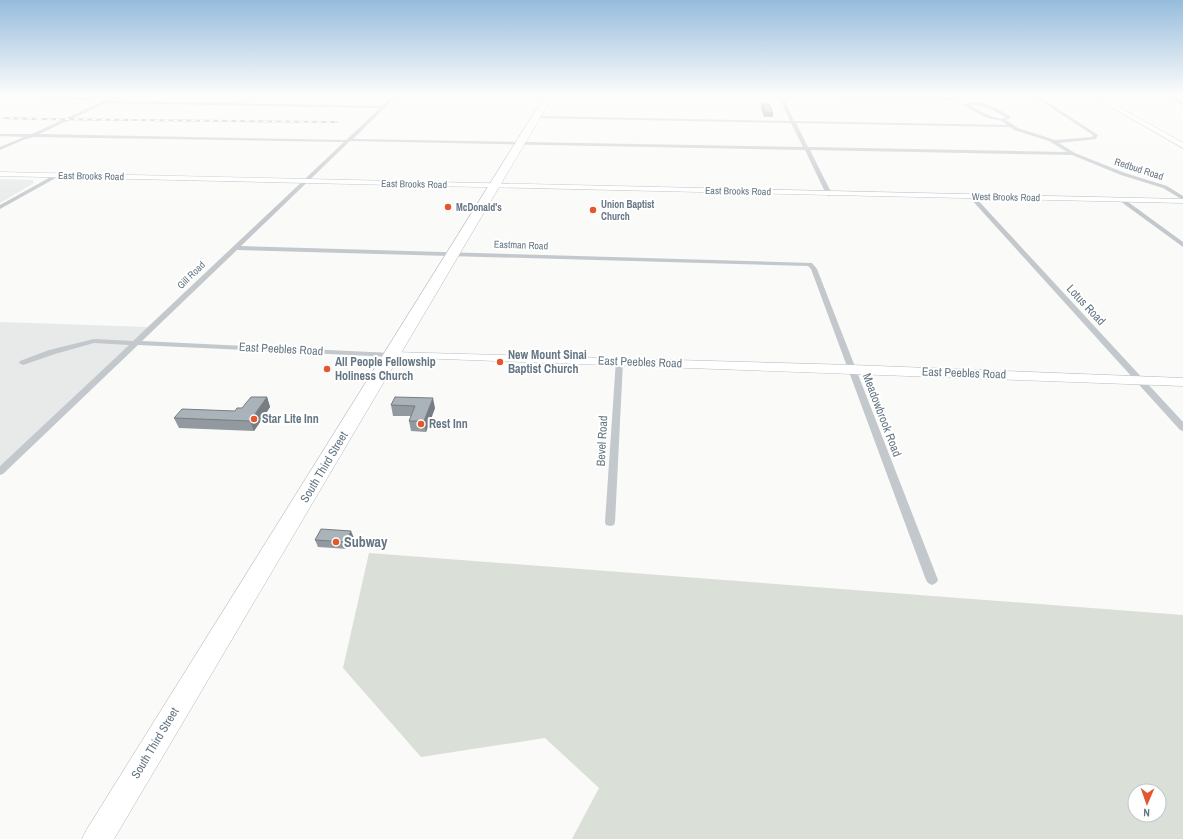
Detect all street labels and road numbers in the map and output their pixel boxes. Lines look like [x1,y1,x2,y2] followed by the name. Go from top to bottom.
[1113,155,1165,183] street label: Redbud Road
[58,169,124,183] street label: East Brooks Road
[381,177,447,191] street label: East Brooks Road
[705,184,771,198] street label: East Brooks Road
[972,190,1040,204] street label: West Brooks Road
[494,238,548,252] street label: Eastman Road
[174,258,208,292] street label: Gill Road
[1063,281,1109,329] street label: Lotus Road
[239,339,323,359] street label: East Peebles Road
[598,353,682,371] street label: East Peebles Road
[922,364,1006,382] street label: East Peebles Road
[859,371,905,459] street label: Meadowbrook Road
[593,415,611,467] street label: Bevel Road
[296,428,352,506] street label: South Third Street
[127,704,183,782] street label: South Third Street

